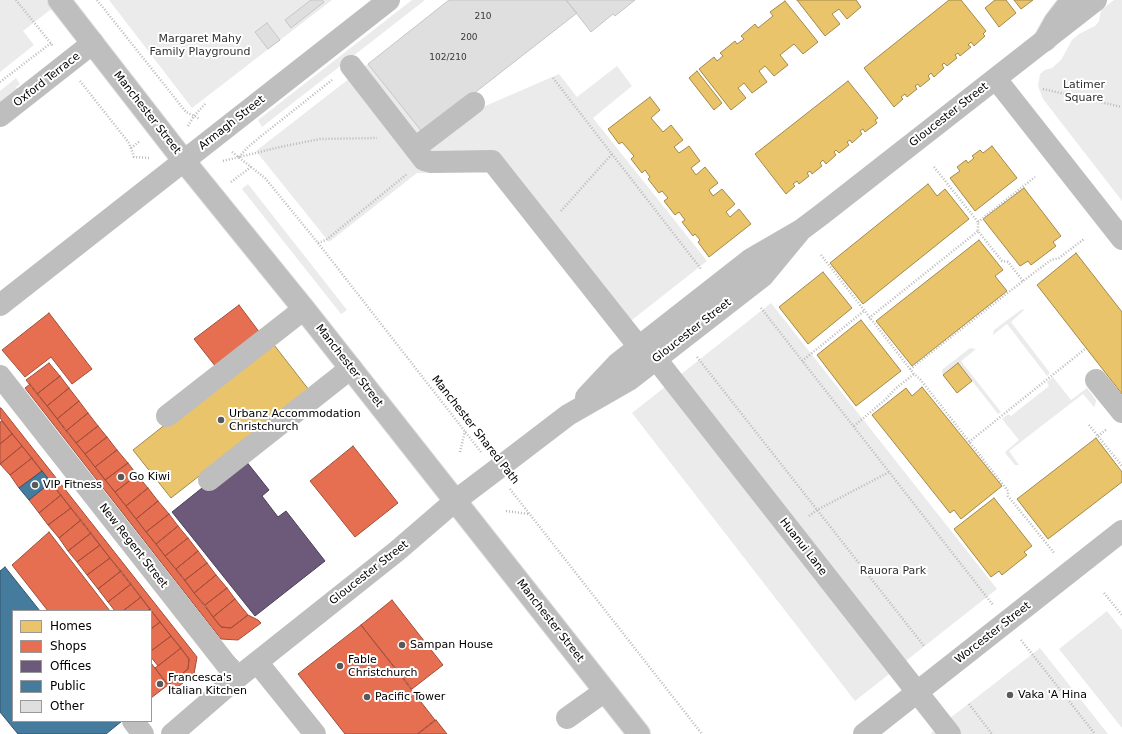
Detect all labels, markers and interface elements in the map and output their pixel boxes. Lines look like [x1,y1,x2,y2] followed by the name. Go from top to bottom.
[474,12,492,22] house number: 210
[150,32,250,58] park label: Margaret Mahy Family Playground
[460,33,478,43] house number: 200
[11,50,83,110] street label: Oxford Terrace
[429,53,467,63] house number: 102/210
[111,69,183,157] street label: Manchester Street
[1063,78,1105,104] park label: Latimer Square
[907,80,991,150] street label: Gloucester Street
[196,93,268,153] street label: Armagh Street
[650,296,734,366] street label: Gloucester Street
[313,322,385,410] street label: Manchester Street
[428,373,522,487] street label: Manchester Shared Path
[229,407,361,433] place label: Urbanz Accommodation Christchurch
[216,415,226,425] marker: Urbanz Accommodation Christchurch
[129,470,170,484] place label: Go Kiwi
[116,472,126,482] marker: Go Kiwi
[43,478,102,492] place label: VIP Fitness
[30,480,40,490] marker: VIP Fitness
[96,501,170,591] street label: New Regent Street
[777,516,829,578] street label: Huanui Lane
[327,538,411,608] street label: Gloucester Street
[860,564,926,578] park label: Rauora Park
[514,577,586,665] street label: Manchester Street
[953,599,1033,667] street label: Worcester Street
[12,610,152,722] legend
[50,619,92,633] text: Homes
[410,638,493,652] place label: Sampan House
[50,639,86,653] text: Shops
[397,640,407,650] marker: Sampan House
[348,653,418,679] place label: Fable Christchurch
[50,659,91,673] text: Offices
[335,661,345,671] marker: Fable Christchurch
[168,671,247,697] place label: Francesca's Italian Kitchen
[50,679,86,693] text: Public
[155,679,165,689] marker: Francesca's Italian Kitchen
[1018,688,1087,702] place label: Vaka 'A Hina
[375,690,445,704] place label: Pacific Tower
[1005,690,1015,700] marker: Vaka 'A Hina
[362,692,372,702] marker: Pacific Tower
[50,699,84,713] text: Other

